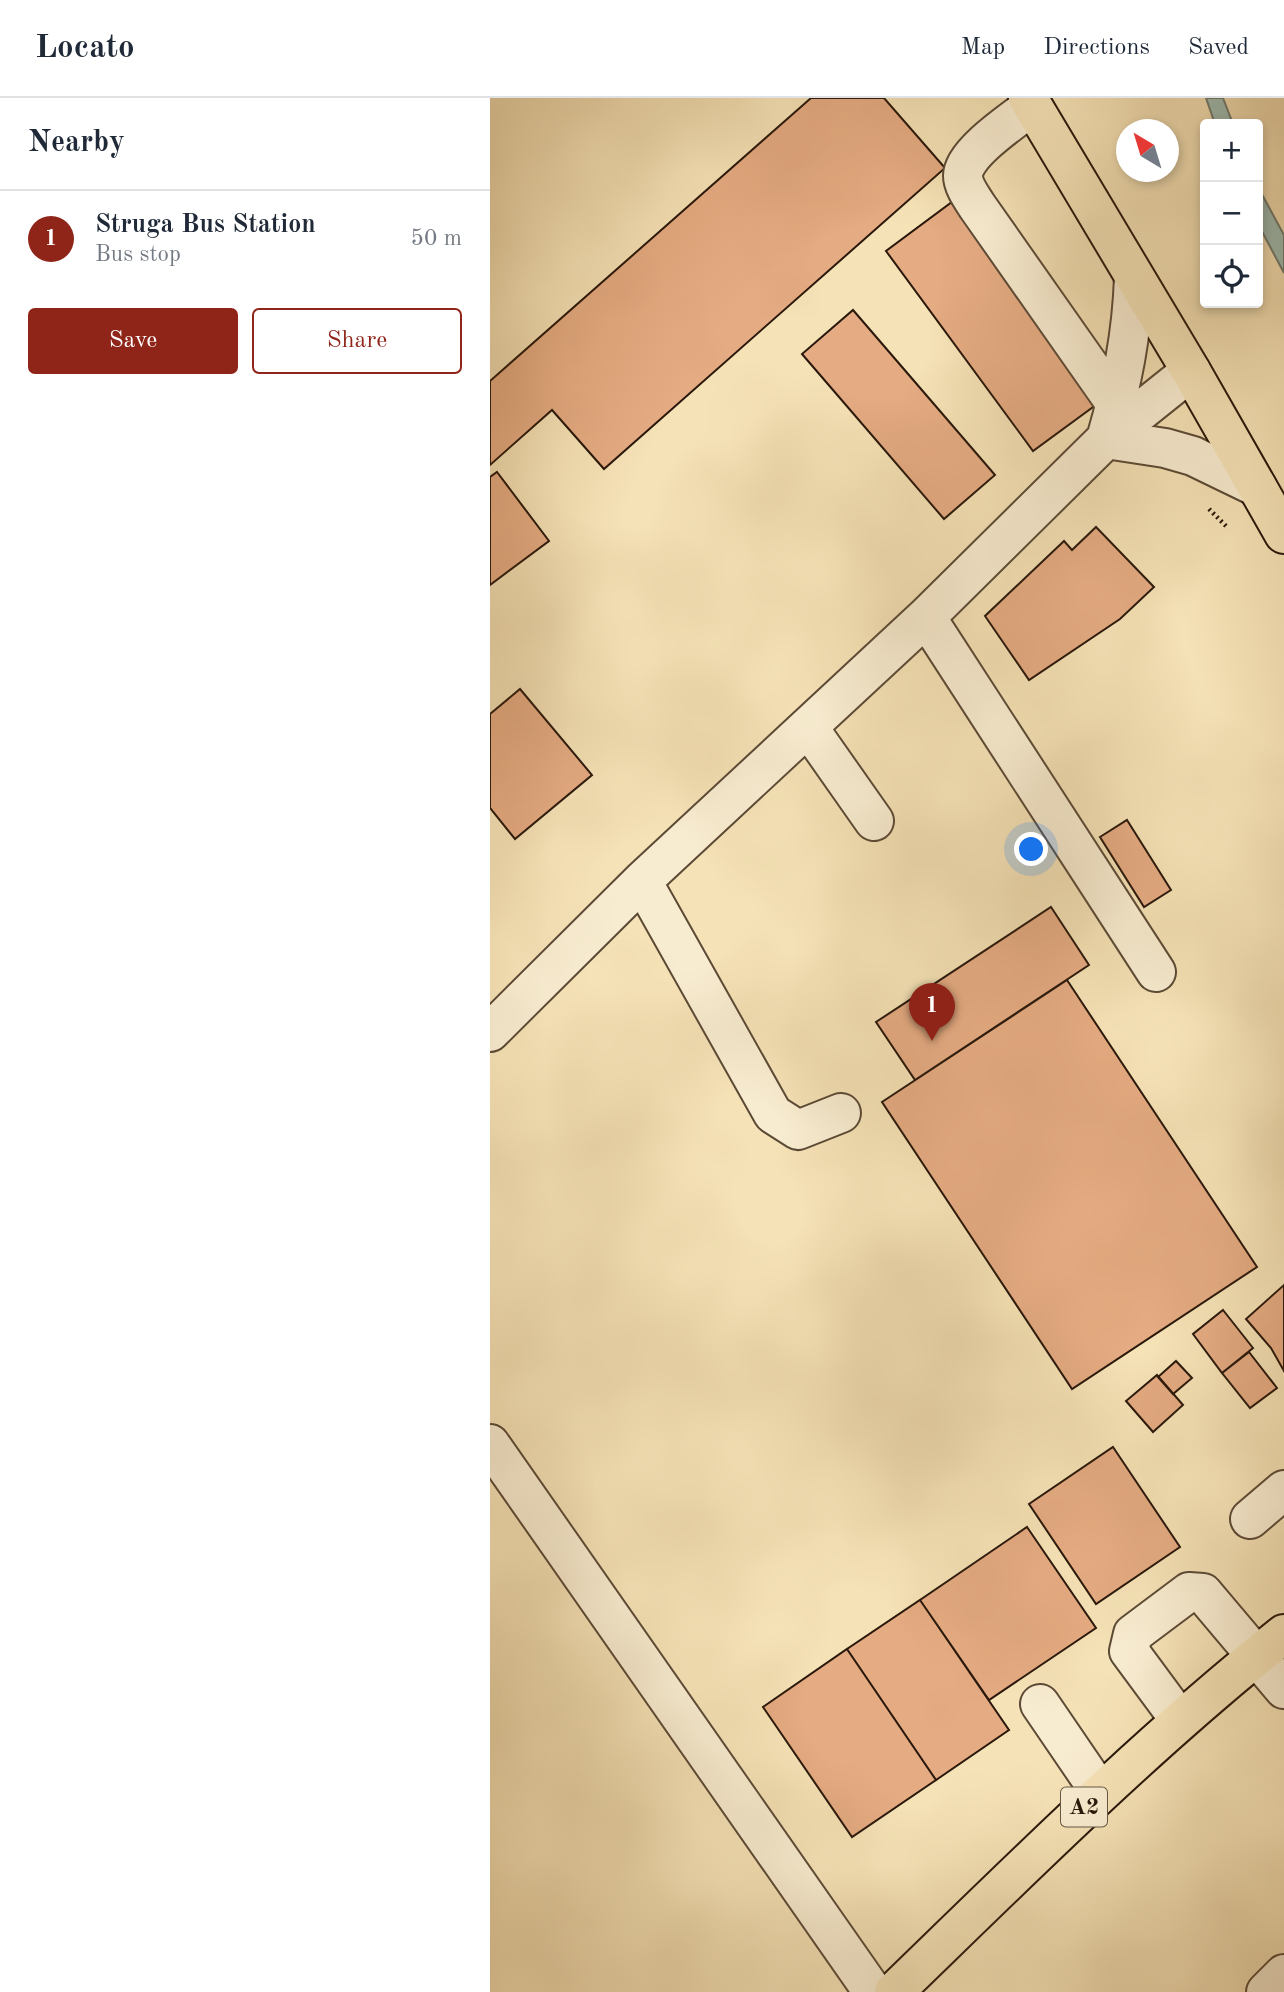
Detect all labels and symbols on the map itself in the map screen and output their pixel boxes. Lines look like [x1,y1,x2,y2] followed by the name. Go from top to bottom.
[1116,119,1179,182] north arrow
[1014,832,1048,866] your location
[909,983,955,1041] pin: 1
[1061,1788,1107,1826] road number: A2

